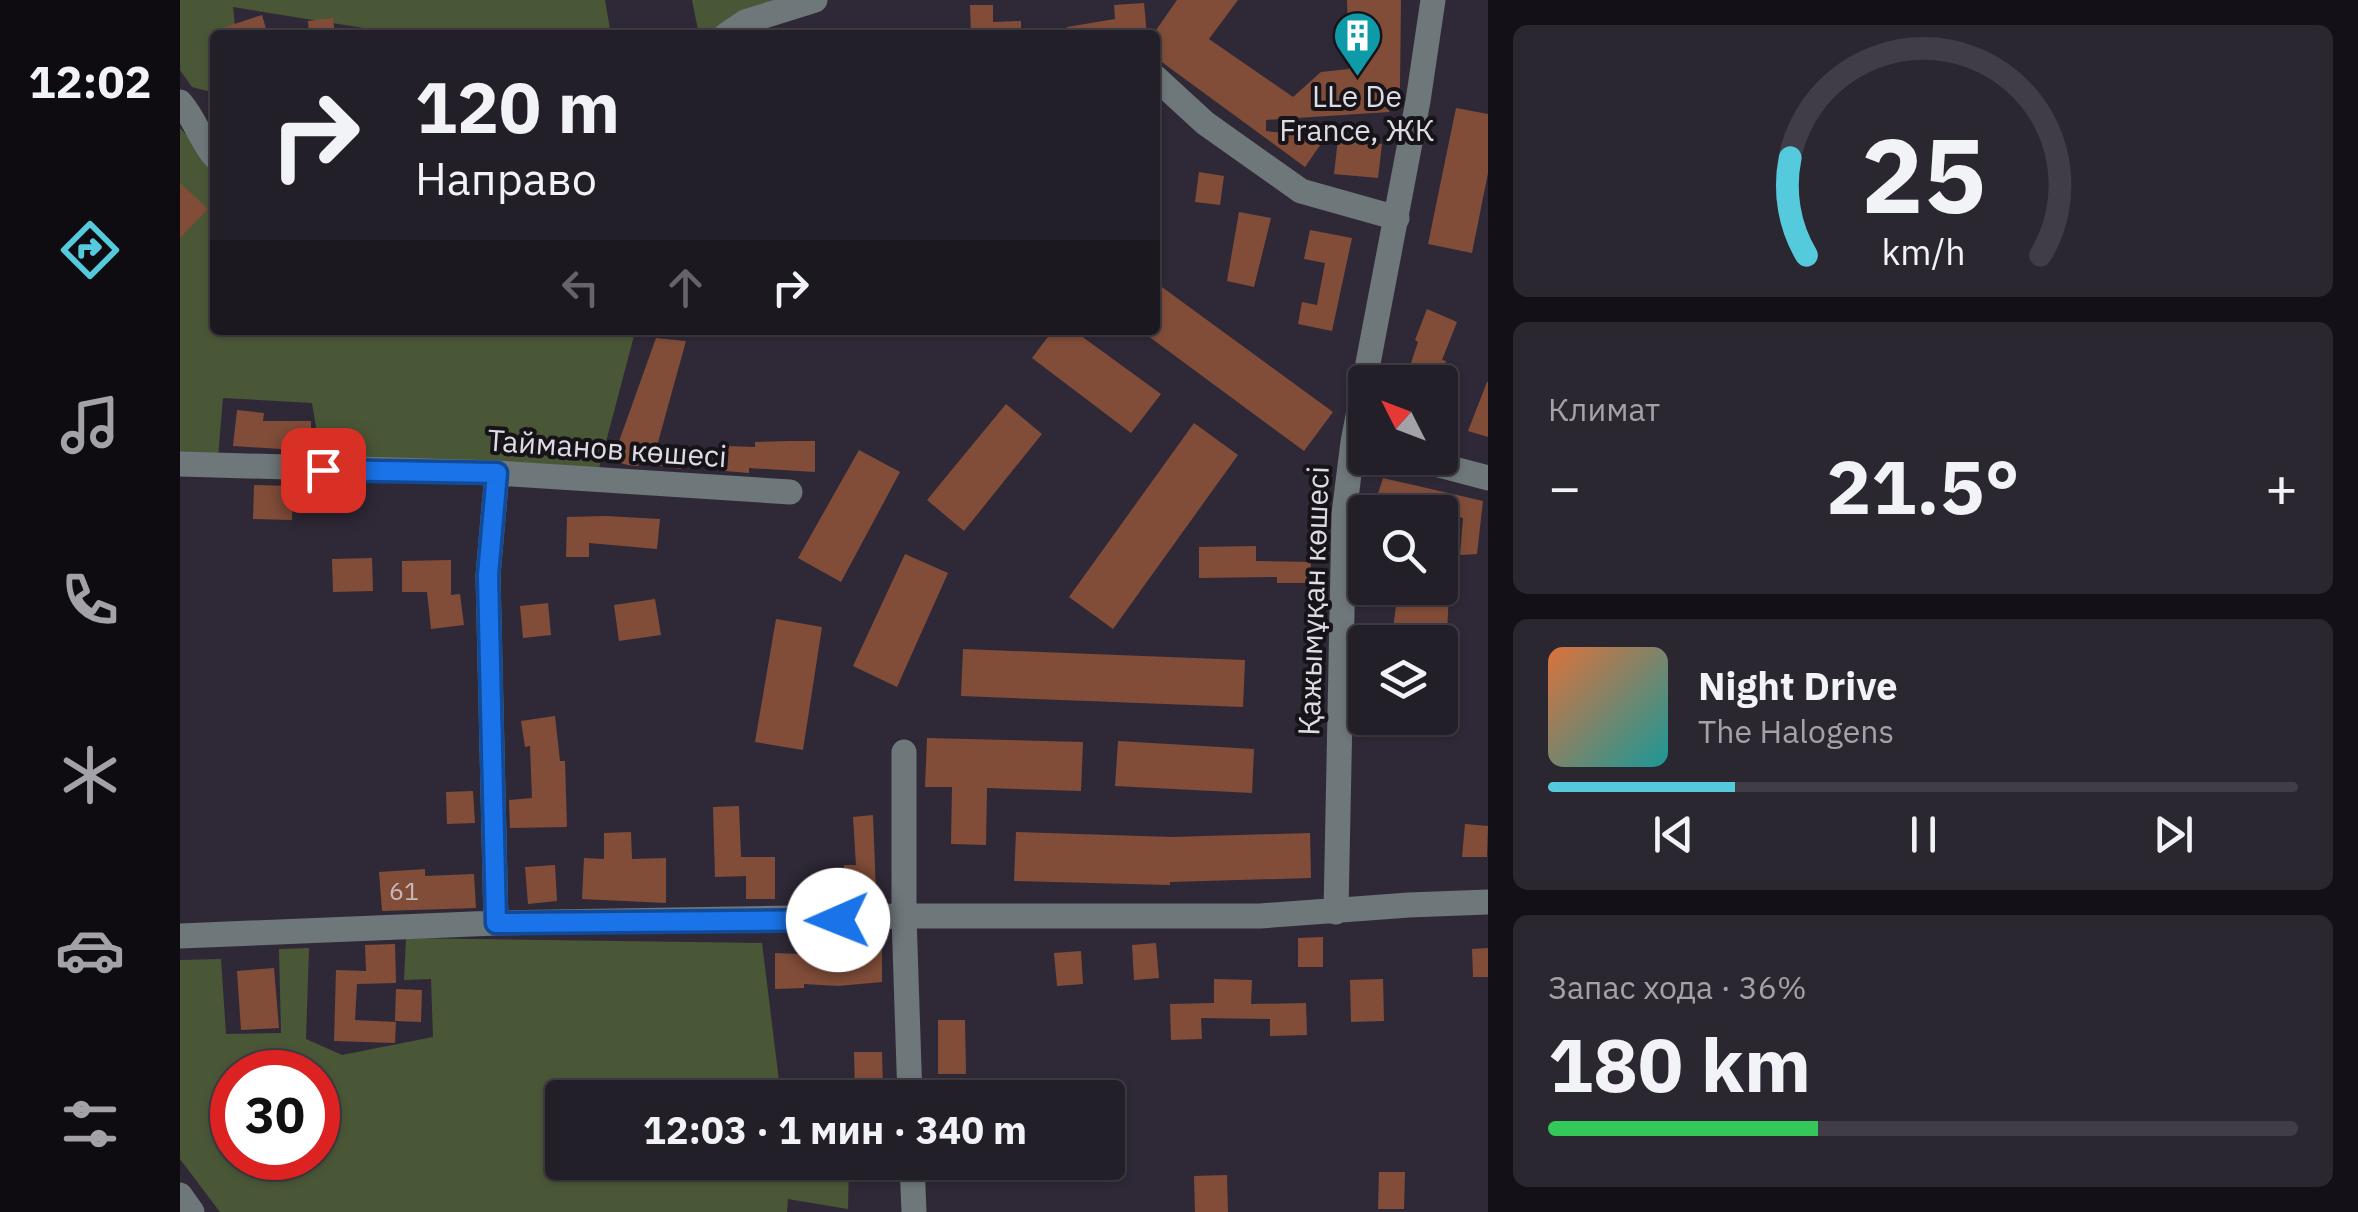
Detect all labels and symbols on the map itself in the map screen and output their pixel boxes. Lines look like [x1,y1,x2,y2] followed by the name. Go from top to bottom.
[1331,10,1383,78] building icon: LLe De France, ЖК
[1279,76,1435,149] place label: LLe De France, ЖК
[1348,365,1458,475] north arrow
[486,420,728,475] street label: Тайманов көшесі
[281,428,366,513] pin
[1288,466,1337,736] street label: Қажымұқан көшесі
[786,868,890,972] position arrow
[389,874,419,907] house number: 61
[210,1050,340,1180] speed limit sign: 30

